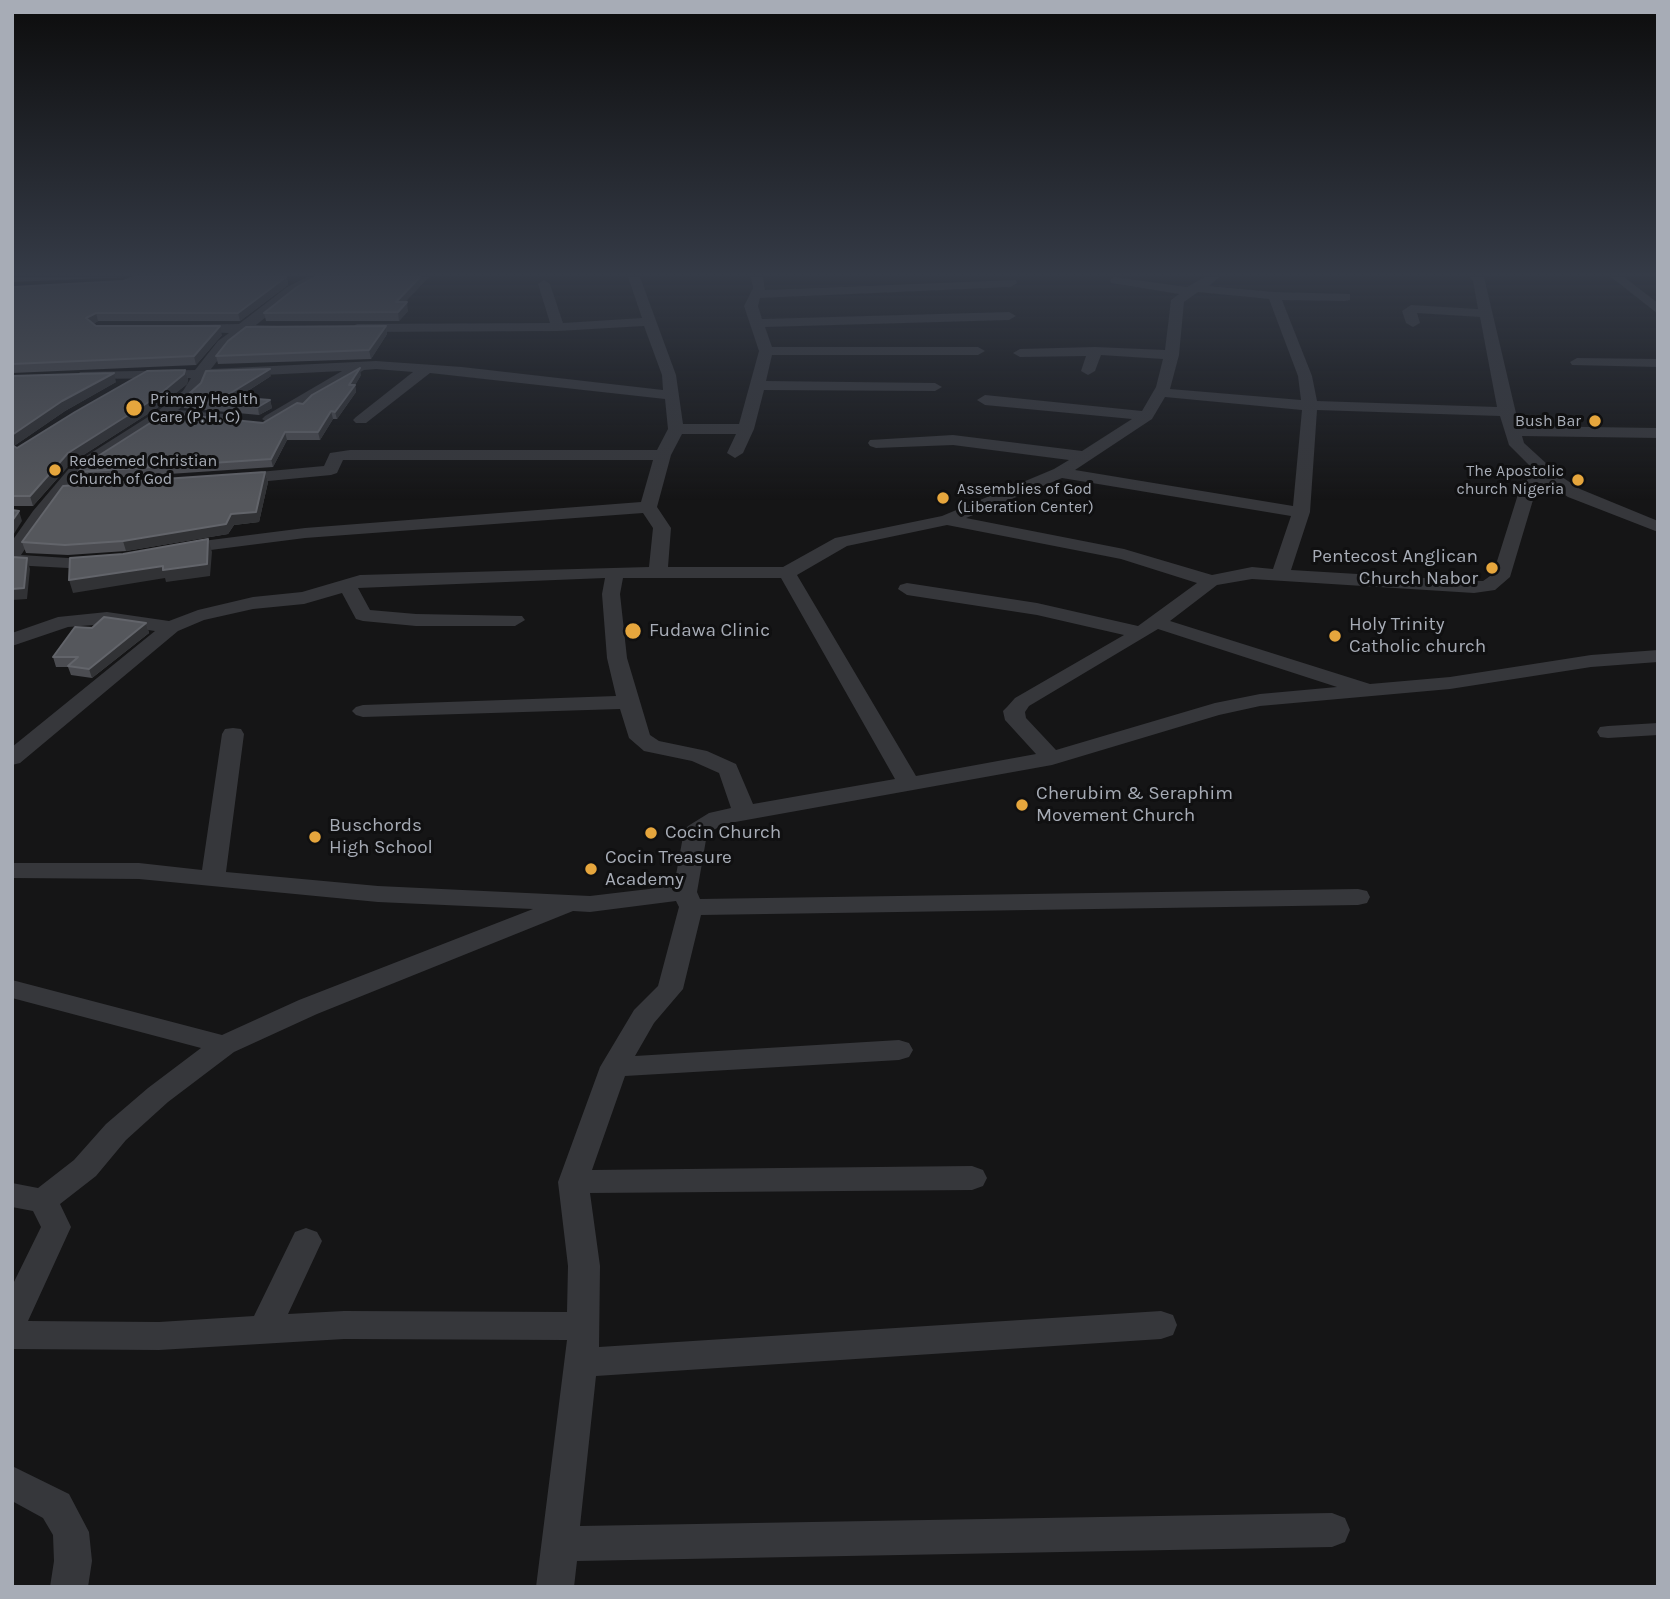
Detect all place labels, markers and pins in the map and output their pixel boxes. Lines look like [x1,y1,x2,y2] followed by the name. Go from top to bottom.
[150,389,258,427] place label: Primary Health Care (P. H. C)
[124,398,144,418] marker: Primary Health Care (P. H. C)
[1515,411,1581,431] place label: Bush Bar
[1587,413,1603,429] marker: Bush Bar
[69,451,217,489] place label: Redeemed Christian Church of God
[1457,461,1564,499] place label: The Apostolic church Nigeria
[47,462,63,478] marker: Redeemed Christian Church of God
[1570,472,1586,488] marker: The Apostolic church Nigeria
[957,479,1094,517] place label: Assemblies of God (Liberation Center)
[935,490,951,506] marker: Assemblies of God (Liberation Center)
[1312,546,1478,590] place label: Pentecost Anglican Church Nabor
[1484,560,1500,576] marker: Pentecost Anglican Church Nabor
[1349,614,1486,658] place label: Holy Trinity Catholic church
[649,620,770,642] place label: Fudawa Clinic
[623,621,643,641] marker: Fudawa Clinic
[1327,628,1343,644] marker: Holy Trinity Catholic church
[1036,783,1233,827] place label: Cherubim & Seraphim Movement Church
[1014,797,1030,813] marker: Cherubim & Seraphim Movement Church
[329,815,433,859] place label: Buschords High School
[665,822,781,844] place label: Cocin Church
[643,825,659,841] marker: Cocin Church
[307,829,323,845] marker: Buschords High School
[605,847,732,891] place label: Cocin Treasure Academy
[583,861,599,877] marker: Cocin Treasure Academy

